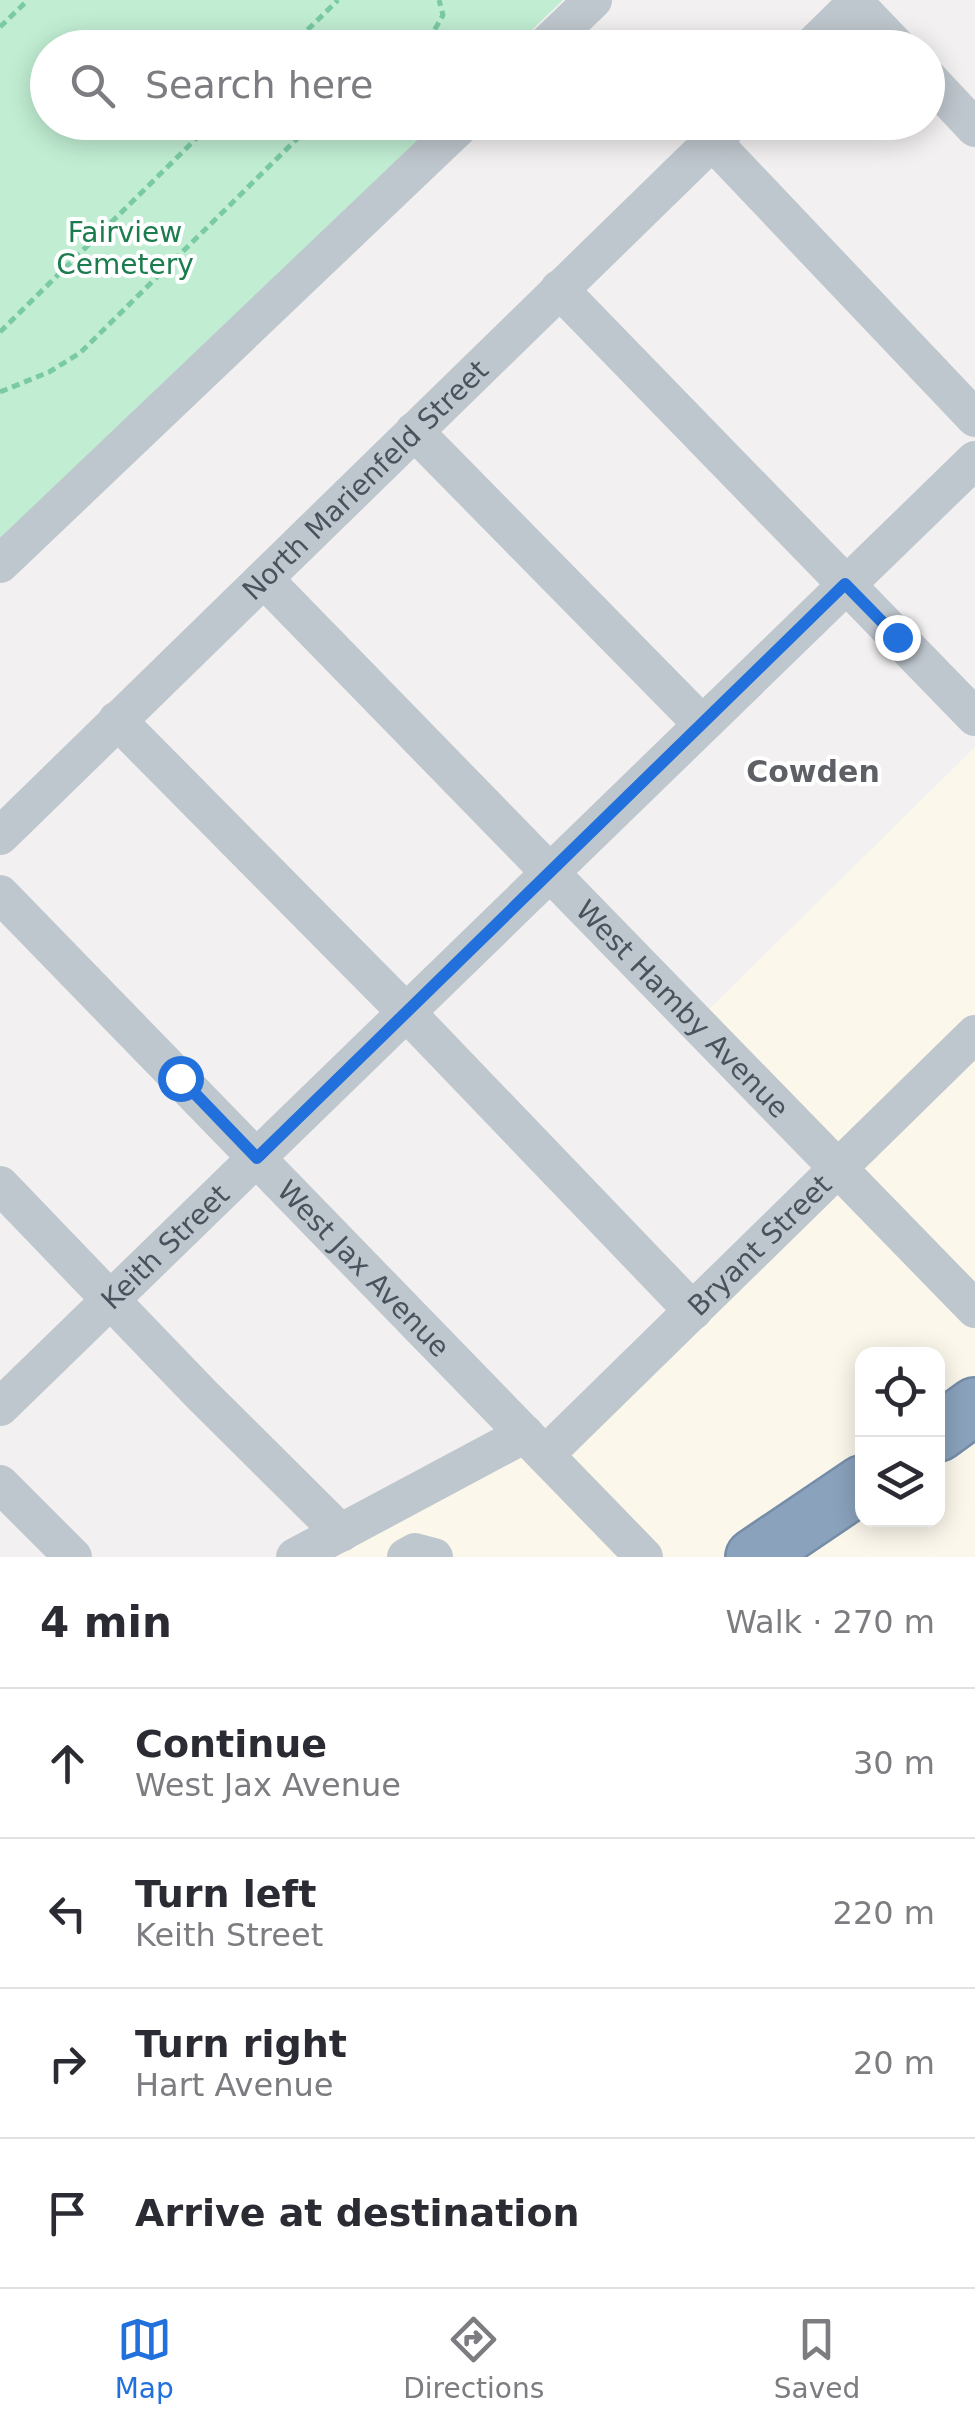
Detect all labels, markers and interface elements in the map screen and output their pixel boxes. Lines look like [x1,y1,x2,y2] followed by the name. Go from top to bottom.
[30,30,945,140] search box
[65,58,120,113] icon: search
[145,63,373,107] text: Search here
[56,216,194,281] park label: Fairview Cemetery
[236,353,495,607] street label: North Marienfeld Street
[875,615,921,661] route end
[746,754,880,789] district label: Cowden
[569,894,795,1125] street label: West Hamby Avenue
[158,1056,204,1102] route start
[681,1168,838,1323] street label: Bryant Street
[270,1174,456,1364] street label: West Jax Avenue
[95,1178,236,1316] street label: Keith Street
[855,1347,945,1527] map controls
[855,1347,945,1437] button: locate
[855,1437,945,1527] button: layers
[40,1598,172,1647] text: 4 min
[725,1603,935,1641] text: Walk · 270 m
[135,1722,327,1766] text: Continue
[40,1736,95,1791] icon: ahead
[853,1744,935,1782] text: 30 m
[135,1766,401,1804] text: West Jax Avenue
[135,1872,316,1916] text: Turn left
[40,1886,95,1941] icon: left
[833,1894,935,1932] text: 220 m
[135,1916,323,1954] text: Keith Street
[135,2022,347,2066] text: Turn right
[40,2036,95,2091] icon: right
[853,2044,935,2082] text: 20 m
[135,2066,333,2104] text: Hart Avenue
[40,2186,95,2241] icon: arrive
[135,2191,580,2235] text: Arrive at destination
[115,2312,174,2405] tab: Map
[403,2312,544,2405] tab: Directions
[774,2312,860,2405] tab: Saved

